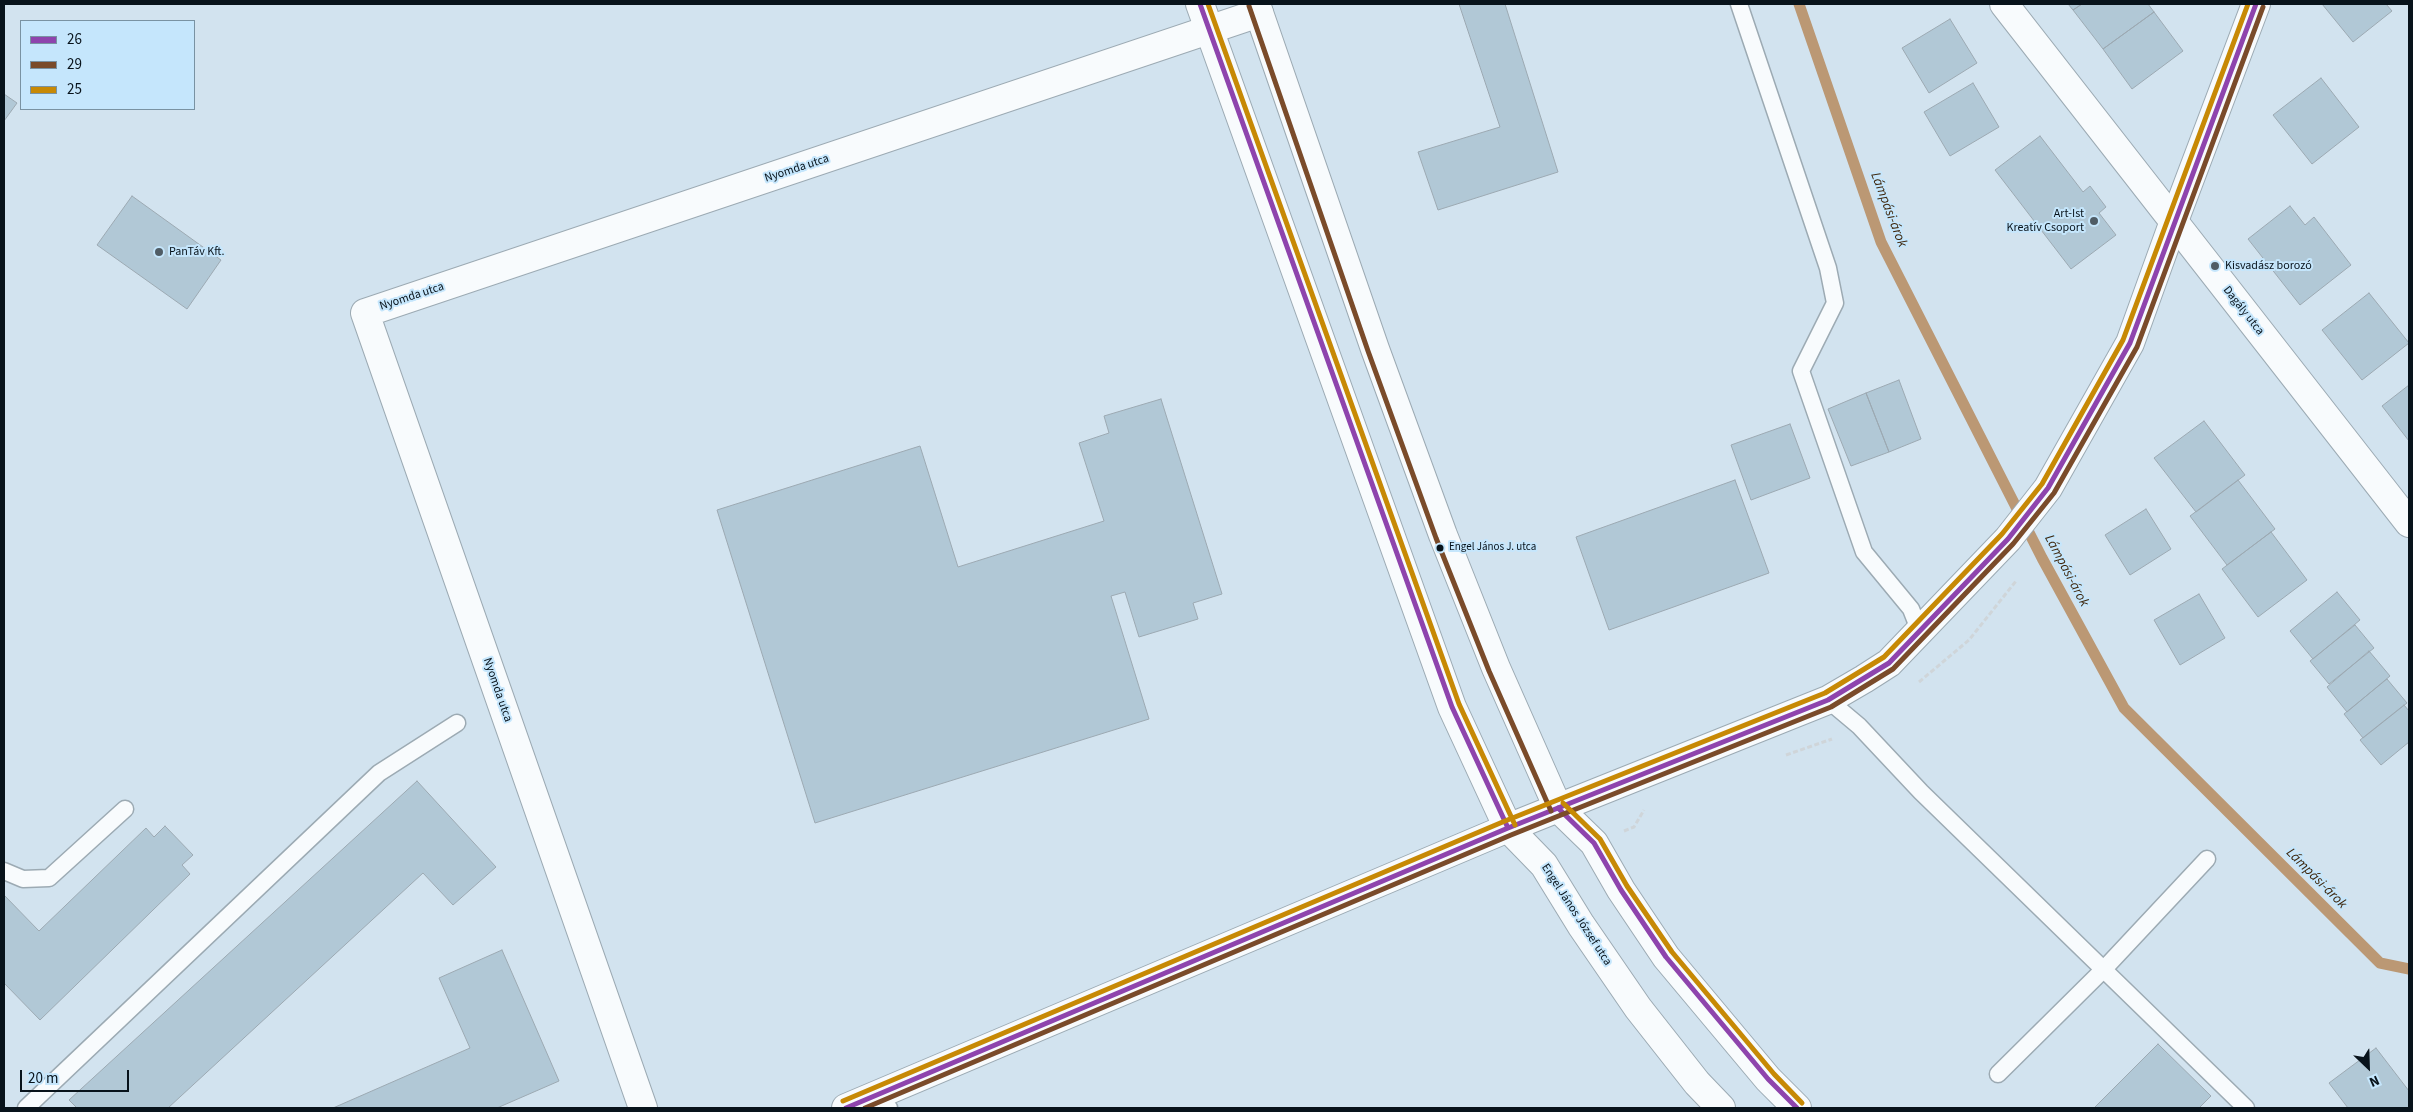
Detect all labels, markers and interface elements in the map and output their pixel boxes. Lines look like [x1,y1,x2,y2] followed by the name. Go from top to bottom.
[20,20,195,110] legend
[67,29,82,50] text: 26
[67,54,82,75] text: 29
[67,79,82,100] text: 25
[763,152,831,186] street label: Nyomda utca
[1866,170,1910,250] water label: Lámpási-árok
[2007,207,2084,235] place label: Art-Ist Kreatív Csoport
[2088,215,2100,227] marker: Art-Ist Kreatív Csoport
[169,245,224,259] place label: PanTáv Kft.
[153,246,165,258] marker: PanTáv Kft.
[2225,259,2312,273] place label: Kisvadász borozó
[2209,260,2221,272] marker: Kisvadász borozó
[378,280,446,314] street label: Nyomda utca
[2219,284,2267,338] street label: Dagály utca
[2040,532,2092,610] water label: Lámpási-árok
[1449,541,1536,555] place label: Engel János J. utca
[1435,543,1445,553] marker: Engel János J. utca
[479,656,515,724] street label: Nyomda utca
[2282,845,2350,913] water label: Lámpási-árok
[1538,861,1614,969] street label: Engel János József utca
[2343,1042,2393,1092] north arrow
[22,1060,131,1092] scale bar
[28,1068,58,1089] text: 20 m
[2366,1070,2382,1092] text: N

